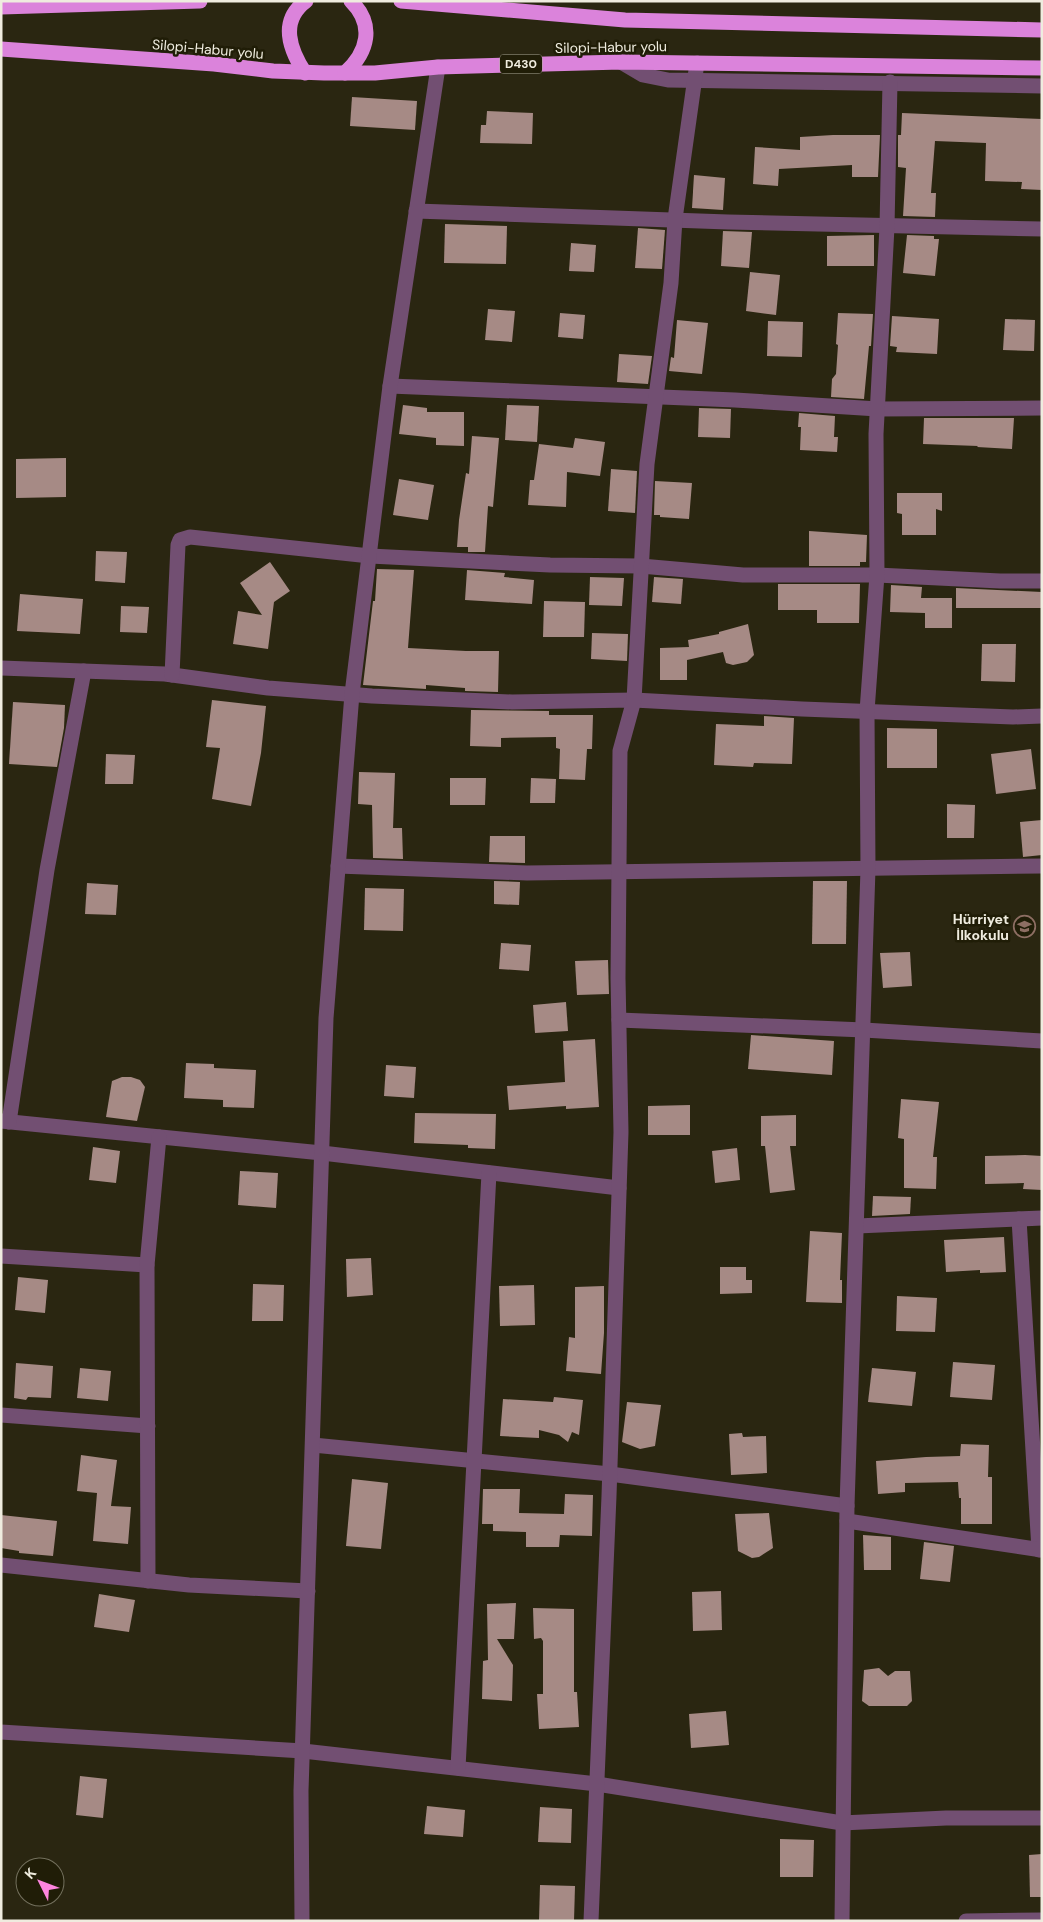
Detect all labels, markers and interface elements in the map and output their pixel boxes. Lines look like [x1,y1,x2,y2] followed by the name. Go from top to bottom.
[151,35,265,63] street label: Silopi-Habur yolu
[555,37,667,57] street label: Silopi-Habur yolu
[500,54,542,74] road number: D430
[953,910,1009,944] place label: Hürriyet İlkokulu
[1013,915,1037,939] school or university icon: Hürriyet İlkokulu
[15,1857,65,1907] north arrow
[21,1864,40,1883] text: K

